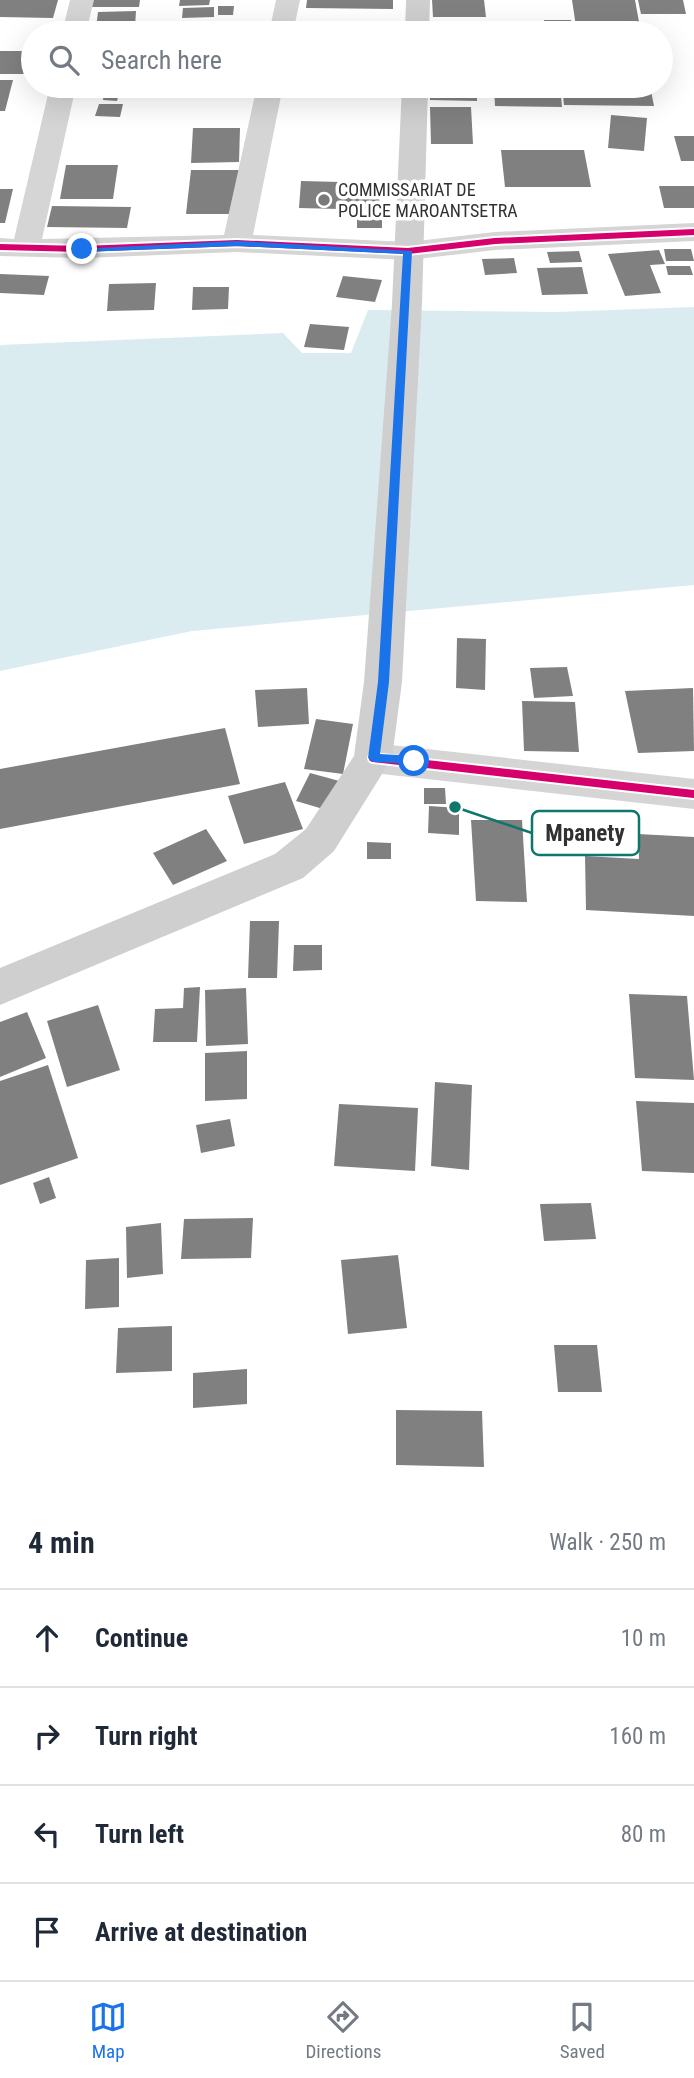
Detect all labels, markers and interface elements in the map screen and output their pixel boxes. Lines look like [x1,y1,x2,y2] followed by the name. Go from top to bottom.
[21,21,673,98] search box
[45,41,83,79] icon: search
[101,45,222,75] text: Search here
[338,179,518,221] place label: COMMISSARIAT DE POLICE MAROANTSETRA
[316,192,332,208] marker: COMMISSARIAT DE POLICE MAROANTSETRA
[66,233,97,264] route end
[398,745,429,776] route start
[532,811,639,855] callout: Mpanety
[545,820,625,847] text: Mpanety
[28,1525,95,1560] text: 4 min
[549,1529,666,1556] text: Walk · 250 m
[28,1619,66,1657] icon: ahead
[95,1623,188,1653] text: Continue
[621,1625,666,1652] text: 10 m
[28,1717,66,1755] icon: right
[95,1721,197,1751] text: Turn right
[609,1723,666,1750] text: 160 m
[28,1815,66,1853] icon: left
[95,1819,184,1849] text: Turn left
[621,1821,666,1848] text: 80 m
[28,1913,66,1951] icon: arrive
[95,1917,307,1947] text: Arrive at destination
[89,1998,127,2063] tab: Map
[305,1998,381,2063] tab: Directions
[560,1998,605,2063] tab: Saved

